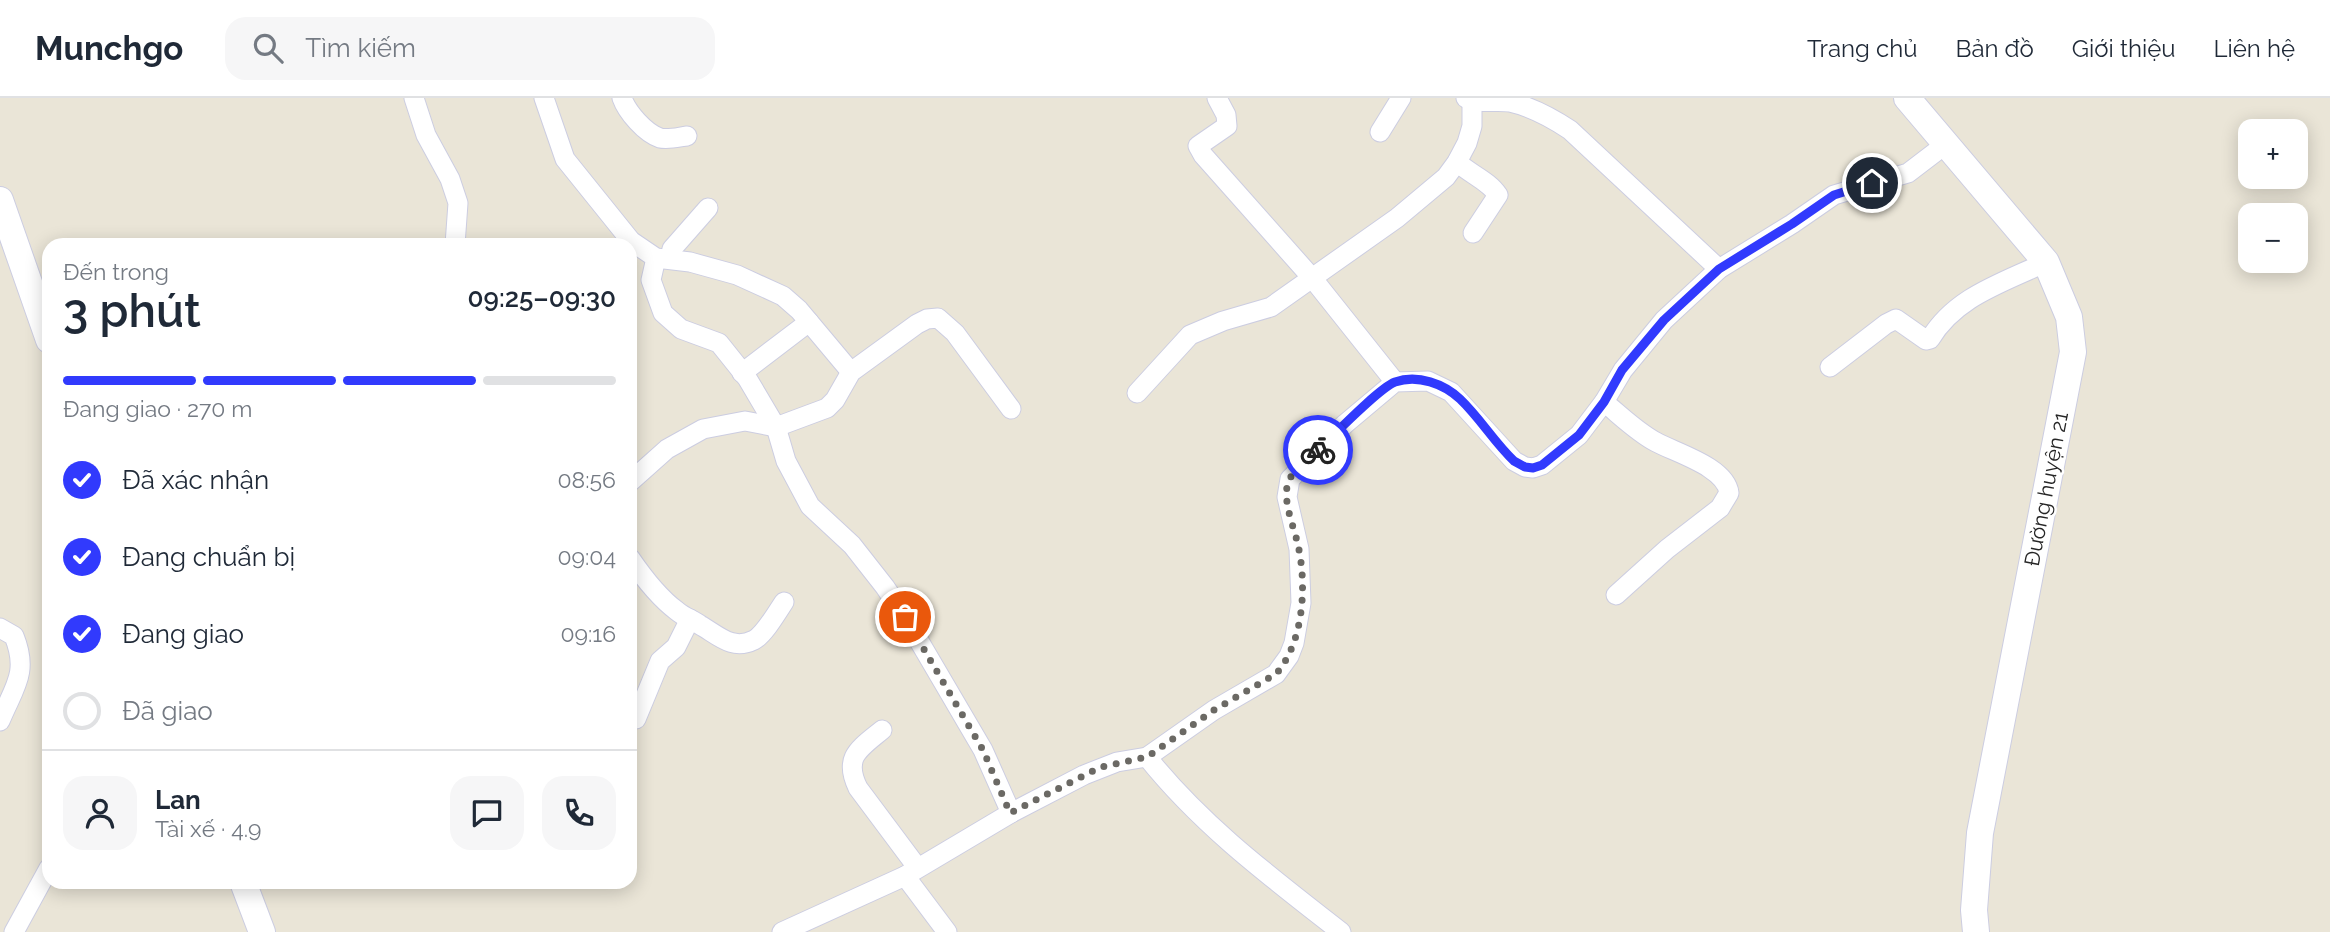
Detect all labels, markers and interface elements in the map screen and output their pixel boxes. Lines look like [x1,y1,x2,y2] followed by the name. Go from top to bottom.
[225,17,715,80] search box
[35,29,183,68] text: Munchgo
[249,29,287,67] icon: search
[305,33,416,63] text: Tìm kiếm
[1807,34,1917,63] text: Trang chủ
[1955,34,2034,63] text: Bản đồ
[2072,34,2175,63] text: Giới thiệu
[2213,34,2295,63] text: Liên hệ
[2238,119,2308,273] map controls
[2238,119,2308,189] button: +
[1842,153,1902,213] pin
[1853,164,1891,202] icon: home
[2238,203,2308,273] button: −
[63,258,169,285] text: Đến trong
[468,283,616,313] text: 09:25–09:30
[63,284,201,338] text: 3 phút
[63,395,252,422] text: Đang giao · 270 m
[2019,410,2073,568] street label: Đường huyện 21
[1283,415,1353,485] courier
[1299,431,1337,469] icon: bike
[63,461,101,499] icon: check
[122,465,269,495] text: Đã xác nhận
[558,466,616,493] text: 08:56
[63,538,101,576] icon: check
[122,542,295,572] text: Đang chuẩn bị
[557,543,616,570] text: 09:04
[875,587,935,647] pin
[886,598,924,636] icon: bag
[63,615,101,653] icon: check
[122,619,244,649] text: Đang giao
[560,620,616,647] text: 09:16
[122,696,213,726] text: Đã giao
[63,776,137,850] button: person
[450,776,524,850] button: chat
[542,776,616,850] button: phone
[155,785,201,815] text: Lan
[155,815,262,842] text: Tài xế · 4.9

